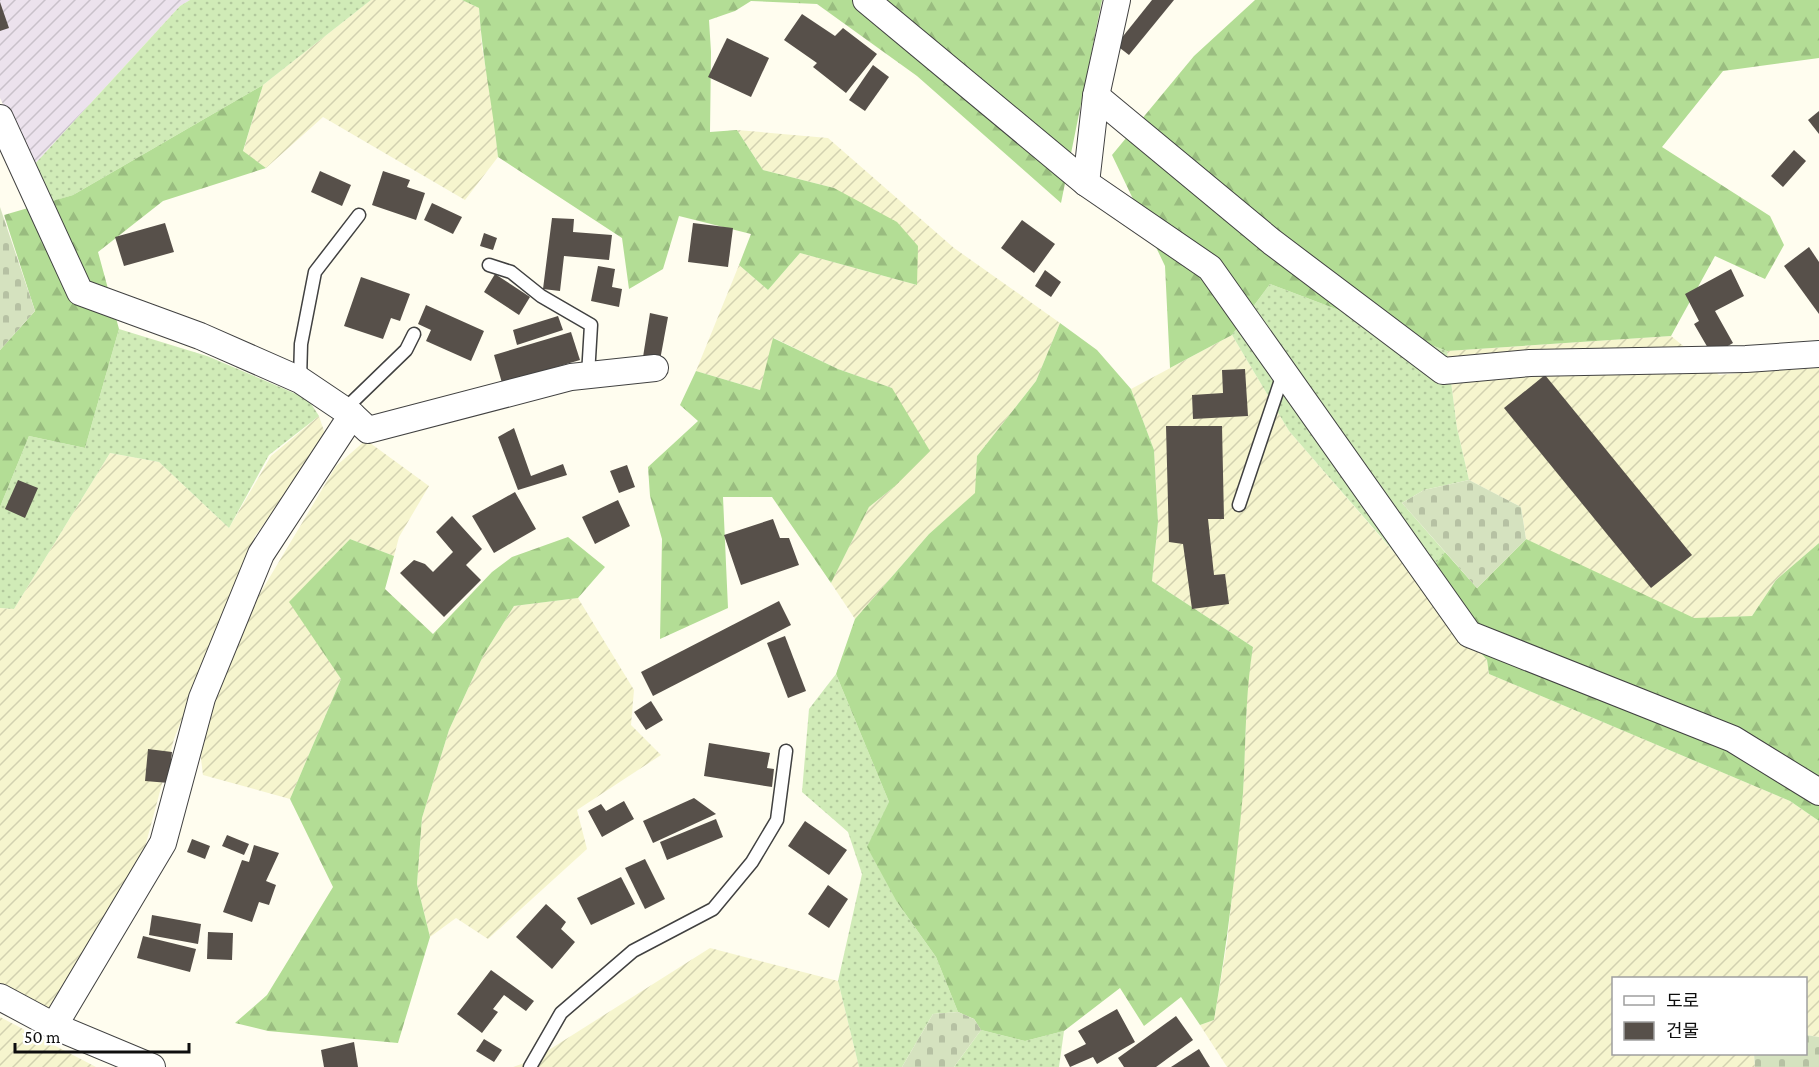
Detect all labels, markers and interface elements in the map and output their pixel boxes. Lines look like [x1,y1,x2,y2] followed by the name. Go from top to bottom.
[1612,977,1807,1055] legend
[1666,991,1699,1011] text: 도로
[15,1016,189,1054] scale bar
[1666,1021,1699,1041] text: 건물
[24,1027,61,1047] text: 50 m

